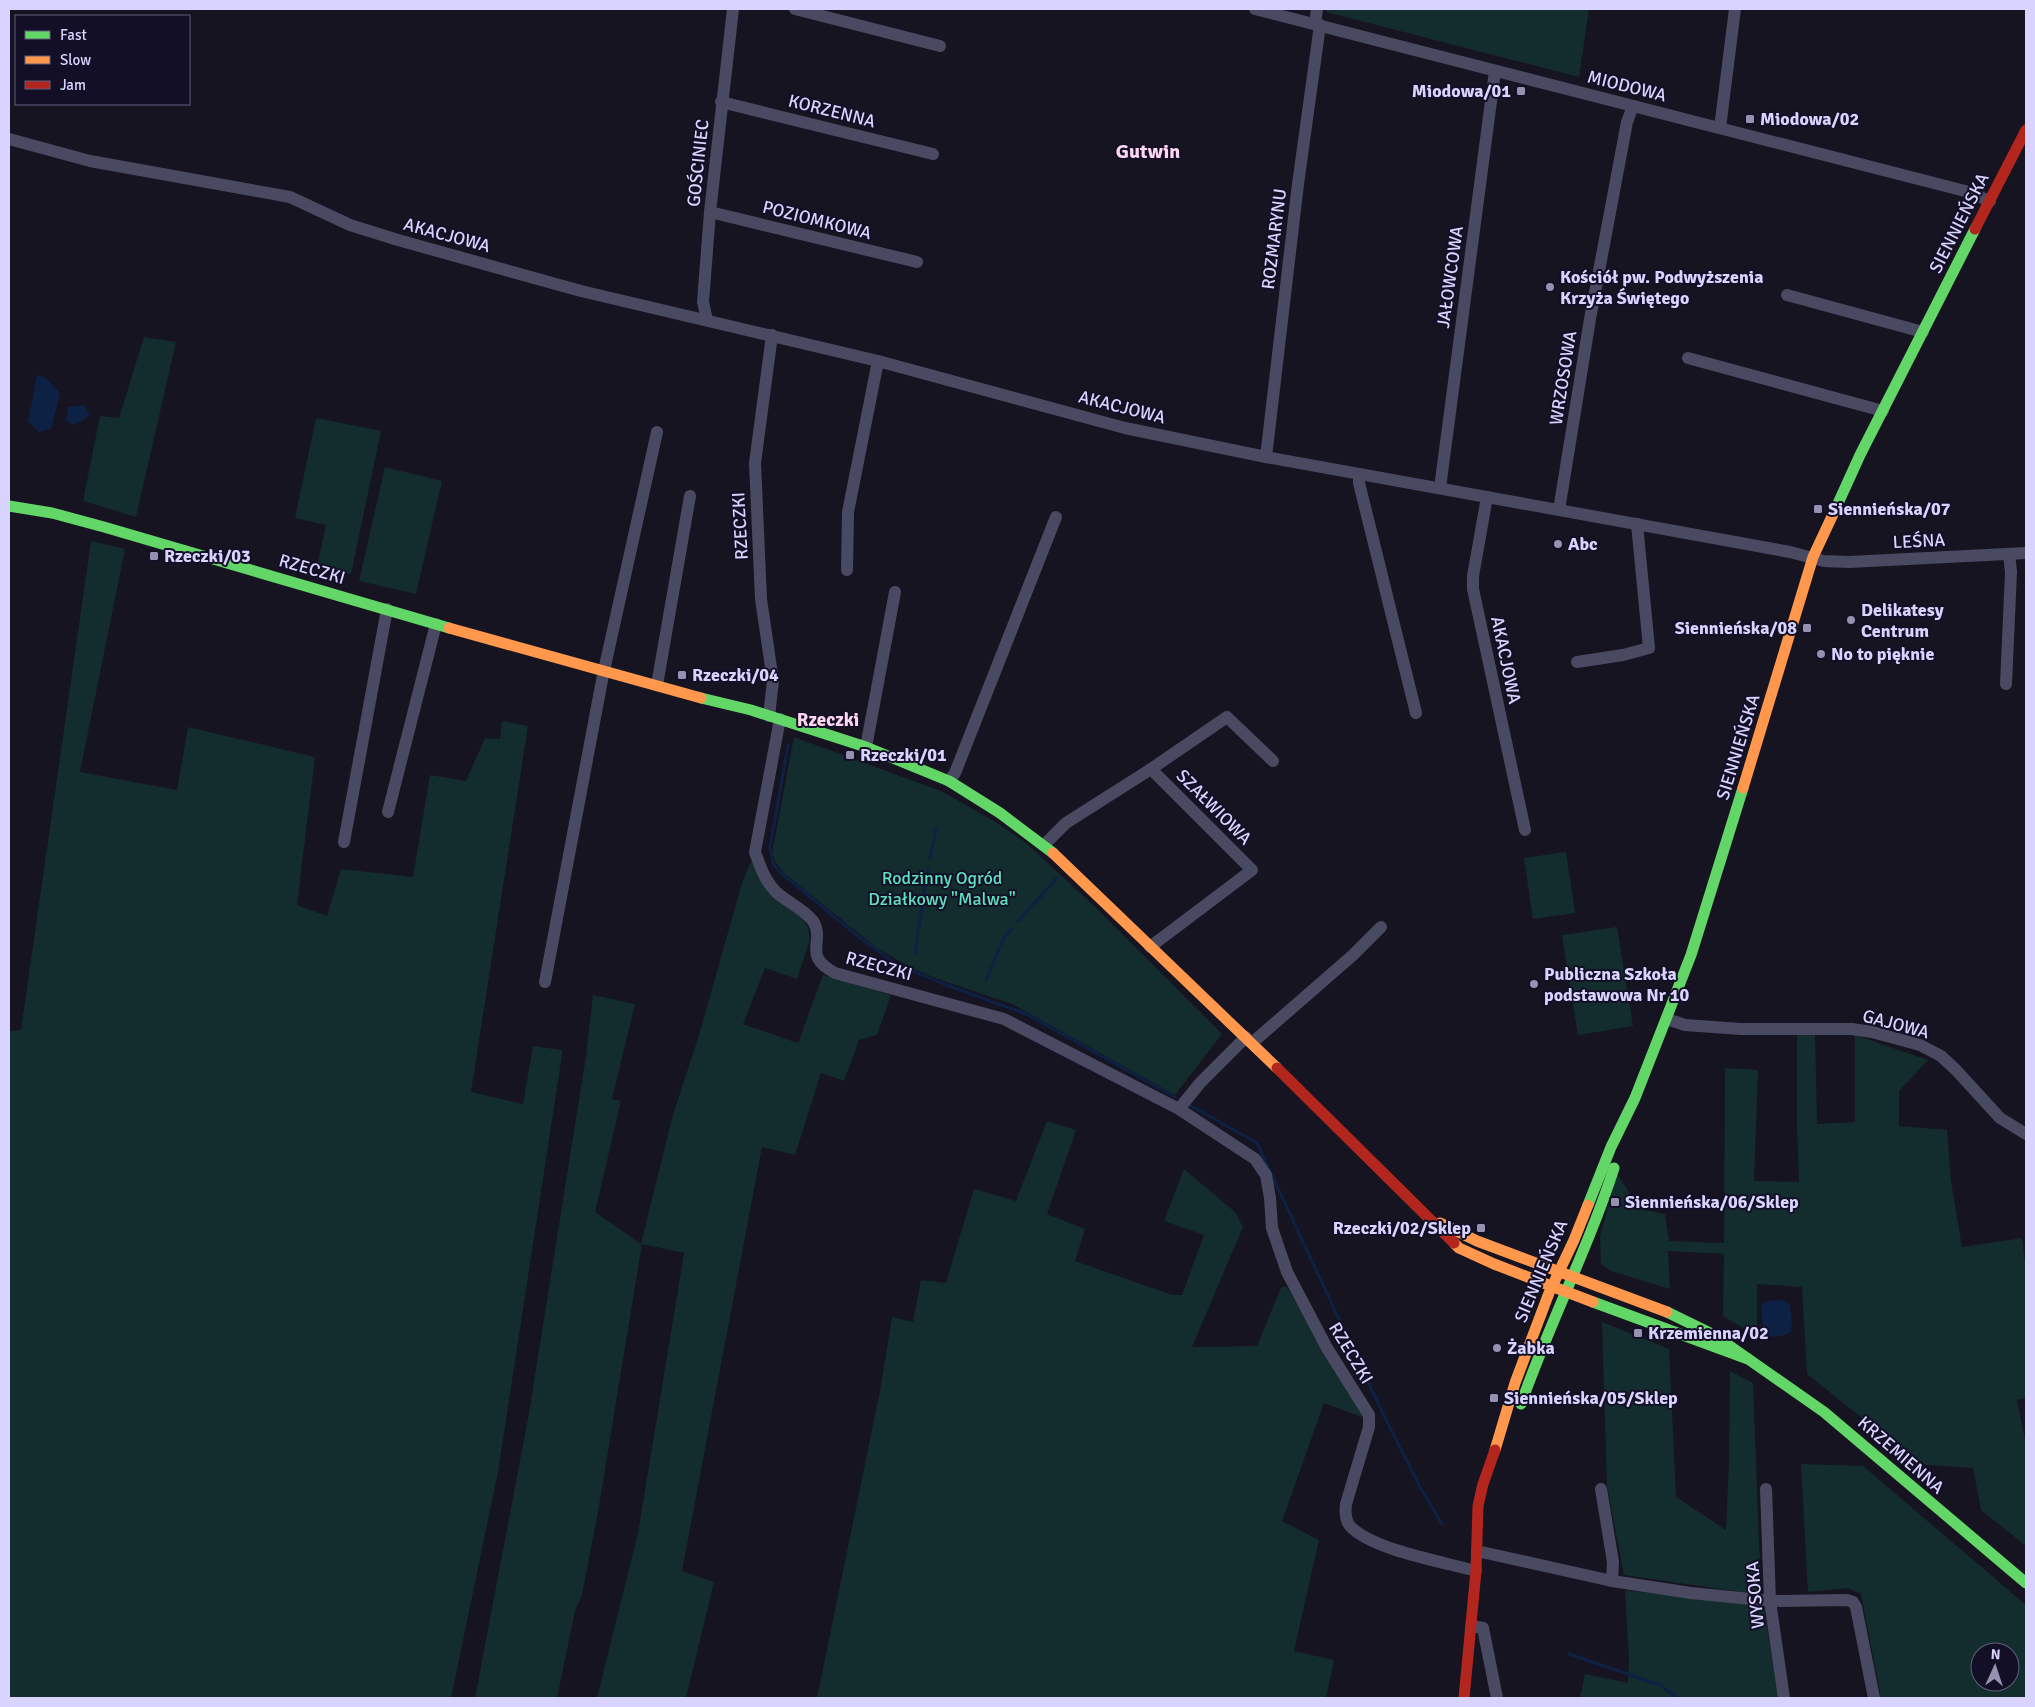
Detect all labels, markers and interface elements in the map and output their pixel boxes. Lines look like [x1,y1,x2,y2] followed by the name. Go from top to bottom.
[15,15,190,105] legend
[60,26,87,44] text: Fast
[60,51,91,69] text: Slow
[1585,66,1669,106] street label: MIODOWA
[60,76,86,94] text: Jam
[1412,80,1511,102] place label: Miodowa/01
[1515,85,1527,97] marker: Miodowa/01
[786,90,878,132] street label: KORZENNA
[1760,108,1859,130] place label: Miodowa/02
[1744,113,1756,125] marker: Miodowa/02
[682,118,714,208] street label: GOŚCINIEC
[1116,139,1180,164] district label: Gutwin
[1924,169,1994,277] street label: SIENNIEŃSKA
[1257,187,1291,291] street label: ROZMARYNU
[760,196,874,244] street label: POZIOMKOWA
[401,213,493,257] street label: AKACJOWA
[1432,224,1468,330] street label: JAŁOWCOWA
[1560,266,1763,309] place label: Kościół pw. Podwyższenia Krzyża Świętego
[1544,281,1556,293] marker: Kościół pw. Podwyższenia Krzyża Świętego
[1545,329,1581,427] street label: WRZOSOWA
[1076,386,1168,428] street label: AKACJOWA
[727,491,753,561] street label: RZECZKI
[1828,498,1951,520] place label: Siennieńska/07
[1812,503,1824,515] marker: Siennieńska/07
[1892,529,1946,553] street label: LEŚNA
[1568,533,1598,555] place label: Abc
[1552,538,1564,550] marker: Abc
[164,545,251,567] place label: Rzeczki/03
[276,549,348,589] street label: RZECZKI
[148,550,160,562] marker: Rzeczki/03
[1861,599,1944,642] place label: Delikatesy Centrum
[1486,614,1526,706] street label: AKACJOWA
[1845,614,1857,626] marker: Delikatesy Centrum
[1675,617,1797,639] place label: Siennieńska/08
[1801,622,1813,634] marker: Siennieńska/08
[1831,643,1934,665] place label: No to pięknie
[1815,648,1827,660] marker: No to pięknie
[692,664,779,686] place label: Rzeczki/04
[676,669,688,681] marker: Rzeczki/04
[1711,691,1765,803] street label: SIENNIEŃSKA
[797,708,859,732] district label: Rzeczki
[860,744,947,766] place label: Rzeczki/01
[844,749,856,761] marker: Rzeczki/01
[1172,765,1256,849] street label: SZAŁWIOWA
[868,867,1016,910] park label: Rodzinny Ogród Działkowy "Malwa"
[843,947,915,985] street label: RZECZKI
[1544,963,1689,1006] place label: Publiczna Szkoła podstawowa Nr 10
[1528,978,1540,990] marker: Publiczna Szkoła podstawowa Nr 10
[1860,1005,1932,1043] street label: GAJOWA
[1625,1191,1799,1213] place label: Siennieńska/06/Sklep
[1609,1196,1621,1208] marker: Siennieńska/06/Sklep
[1510,1216,1572,1326] street label: SIENNIEŃSKA
[1333,1217,1471,1239] place label: Rzeczki/02/Sklep
[1475,1222,1487,1234] marker: Rzeczki/02/Sklep
[1324,1318,1378,1388] street label: RZECZKI
[1648,1322,1769,1344] place label: Krzemienna/02
[1632,1327,1644,1339] marker: Krzemienna/02
[1507,1337,1555,1359] place label: Żabka
[1491,1342,1503,1354] marker: Żabka
[1504,1387,1678,1409] place label: Siennieńska/05/Sklep
[1488,1392,1500,1404] marker: Siennieńska/05/Sklep
[1853,1411,1949,1499] street label: KRZEMIENNA
[1741,1560,1769,1630] street label: WYSOKA
[1970,1642,2020,1692] north arrow
[1990,1646,2001,1663] text: N

